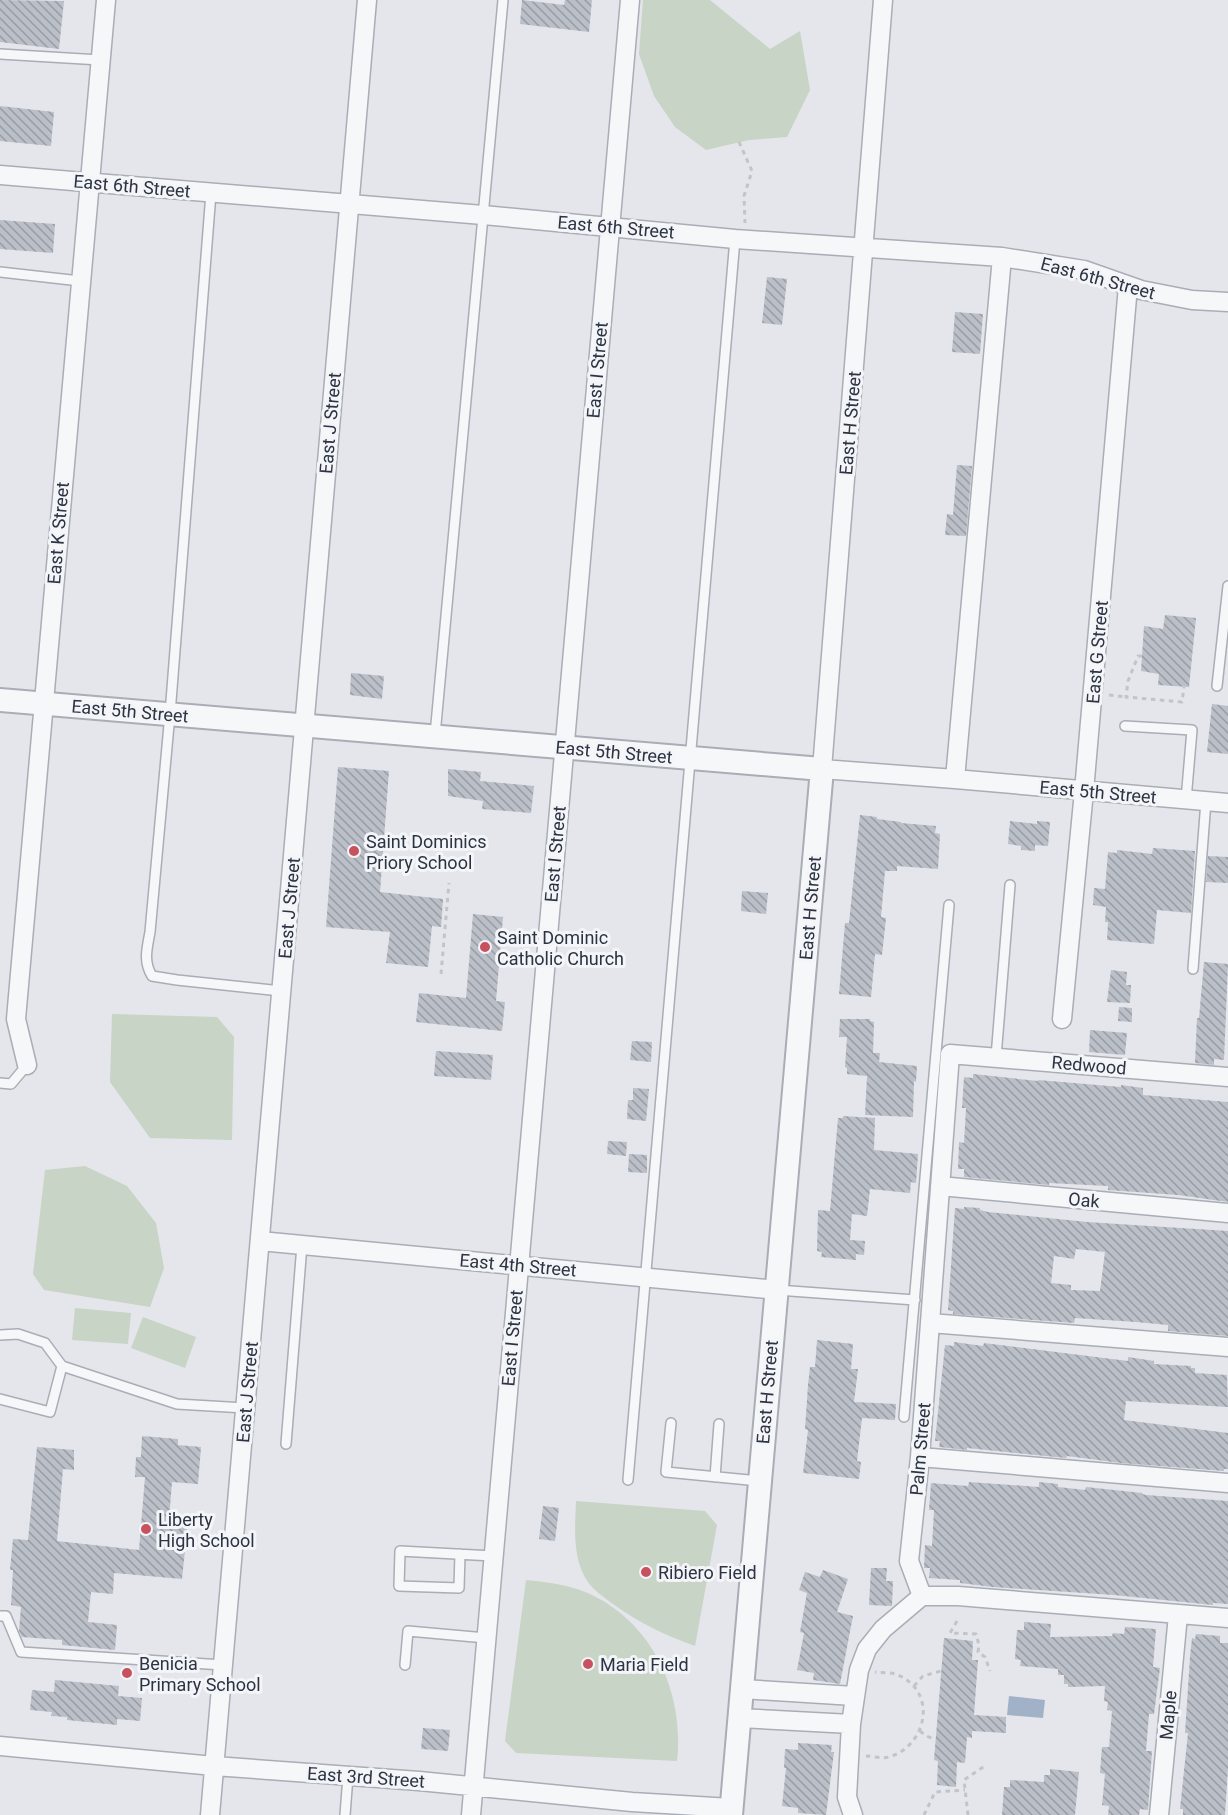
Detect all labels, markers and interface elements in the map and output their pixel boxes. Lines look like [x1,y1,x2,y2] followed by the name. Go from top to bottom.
[73,170,192,202] street label: East 6th Street
[557,211,676,243] street label: East 6th Street
[1039,253,1158,303] street label: East 6th Street
[582,321,612,419] street label: East I Street
[835,370,865,476] street label: East H Street
[315,371,345,475] street label: East J Street
[43,481,73,585] street label: East K Street
[1082,599,1112,705] street label: East G Street
[71,695,190,727] street label: East 5th Street
[555,736,674,768] street label: East 5th Street
[1039,776,1158,808] street label: East 5th Street
[540,805,570,903] street label: East I Street
[366,831,486,873] place label: Saint Dominics Priory School
[347,844,361,858] marker: Saint Dominics Priory School
[795,855,825,961] street label: East H Street
[274,856,304,960] street label: East J Street
[497,927,624,969] place label: Saint Dominic Catholic Church
[478,940,492,954] marker: Saint Dominic Catholic Church
[1051,1051,1127,1079] street label: Redwood
[1067,1188,1101,1212] street label: Oak
[459,1249,578,1281] street label: East 4th Street
[497,1289,527,1387] street label: East I Street
[752,1339,782,1445] street label: East H Street
[232,1340,262,1444] street label: East J Street
[905,1402,935,1496] street label: Palm Street
[158,1509,255,1551] place label: Liberty High School
[139,1522,153,1536] marker: Liberty High School
[658,1562,757,1583] place label: Ribiero Field
[639,1565,653,1579] marker: Ribiero Field
[139,1653,261,1695] place label: Benicia Primary School
[600,1654,689,1675] place label: Maria Field
[581,1657,595,1671] marker: Maria Field
[120,1666,134,1680] marker: Benicia Primary School
[1155,1689,1181,1741] street label: Maple
[306,1762,426,1792] street label: East 3rd Street

